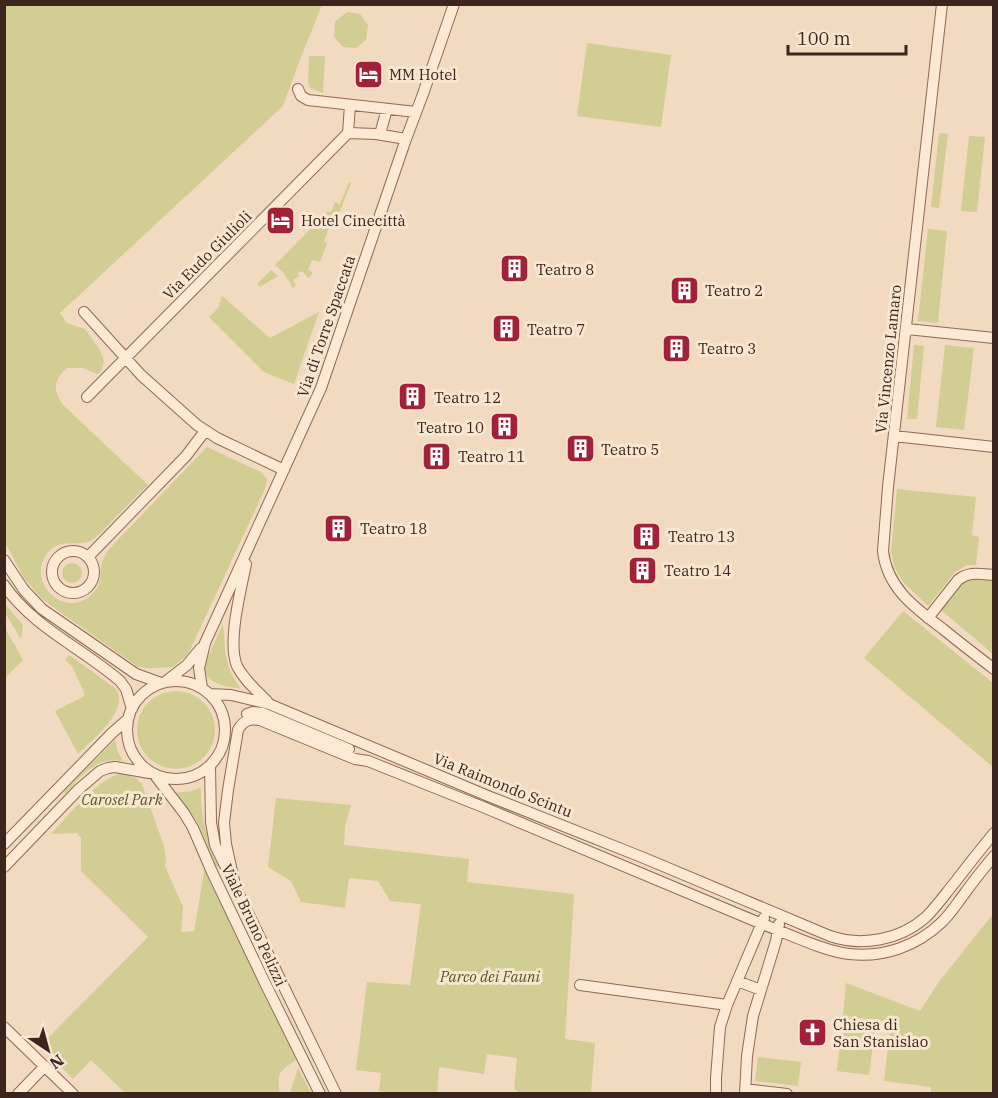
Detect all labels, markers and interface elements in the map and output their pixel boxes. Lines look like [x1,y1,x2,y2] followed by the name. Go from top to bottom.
[788,18,906,56] scale bar
[797,27,851,50] text: 100 m
[352,58,384,90] hotel icon: MM Hotel
[389,65,457,84] place label: MM Hotel
[264,204,296,236] hotel icon: Hotel Cinecittà
[159,206,256,303] street label: Via Eudo Giulioli
[301,211,406,230] place label: Hotel Cinecittà
[293,253,359,399] street label: Via di Torre Spaccata
[499,253,531,285] building icon: Teatro 8
[536,260,594,279] place label: Teatro 8
[668,274,700,306] building icon: Teatro 2
[705,281,763,300] place label: Teatro 2
[871,284,905,434] street label: Via Vincenzo Lamaro
[490,313,522,345] building icon: Teatro 7
[527,320,585,339] place label: Teatro 7
[661,332,693,364] building icon: Teatro 3
[698,339,756,358] place label: Teatro 3
[397,381,429,413] building icon: Teatro 12
[434,388,501,407] place label: Teatro 12
[489,411,521,443] building icon: Teatro 10
[417,418,484,437] place label: Teatro 10
[564,433,596,465] building icon: Teatro 5
[421,440,453,472] building icon: Teatro 11
[601,440,659,459] place label: Teatro 5
[458,447,525,466] place label: Teatro 11
[323,512,355,544] building icon: Teatro 18
[360,519,427,538] place label: Teatro 18
[631,520,663,552] building icon: Teatro 13
[668,527,735,546] place label: Teatro 13
[627,554,659,586] building icon: Teatro 14
[664,561,731,580] place label: Teatro 14
[431,748,575,822] street label: Via Raimondo Scintu
[81,790,163,809] park label: Carosel Park
[217,861,291,989] street label: Viale Bruno Pelizzi
[439,967,541,986] park label: Parco dei Fauni
[833,1015,928,1051] place label: Chiesa di San Stanislao
[796,1017,828,1049] church icon: Chiesa di San Stanislao
[18,1020,78,1080] north arrow
[46,1050,68,1074] text: N

